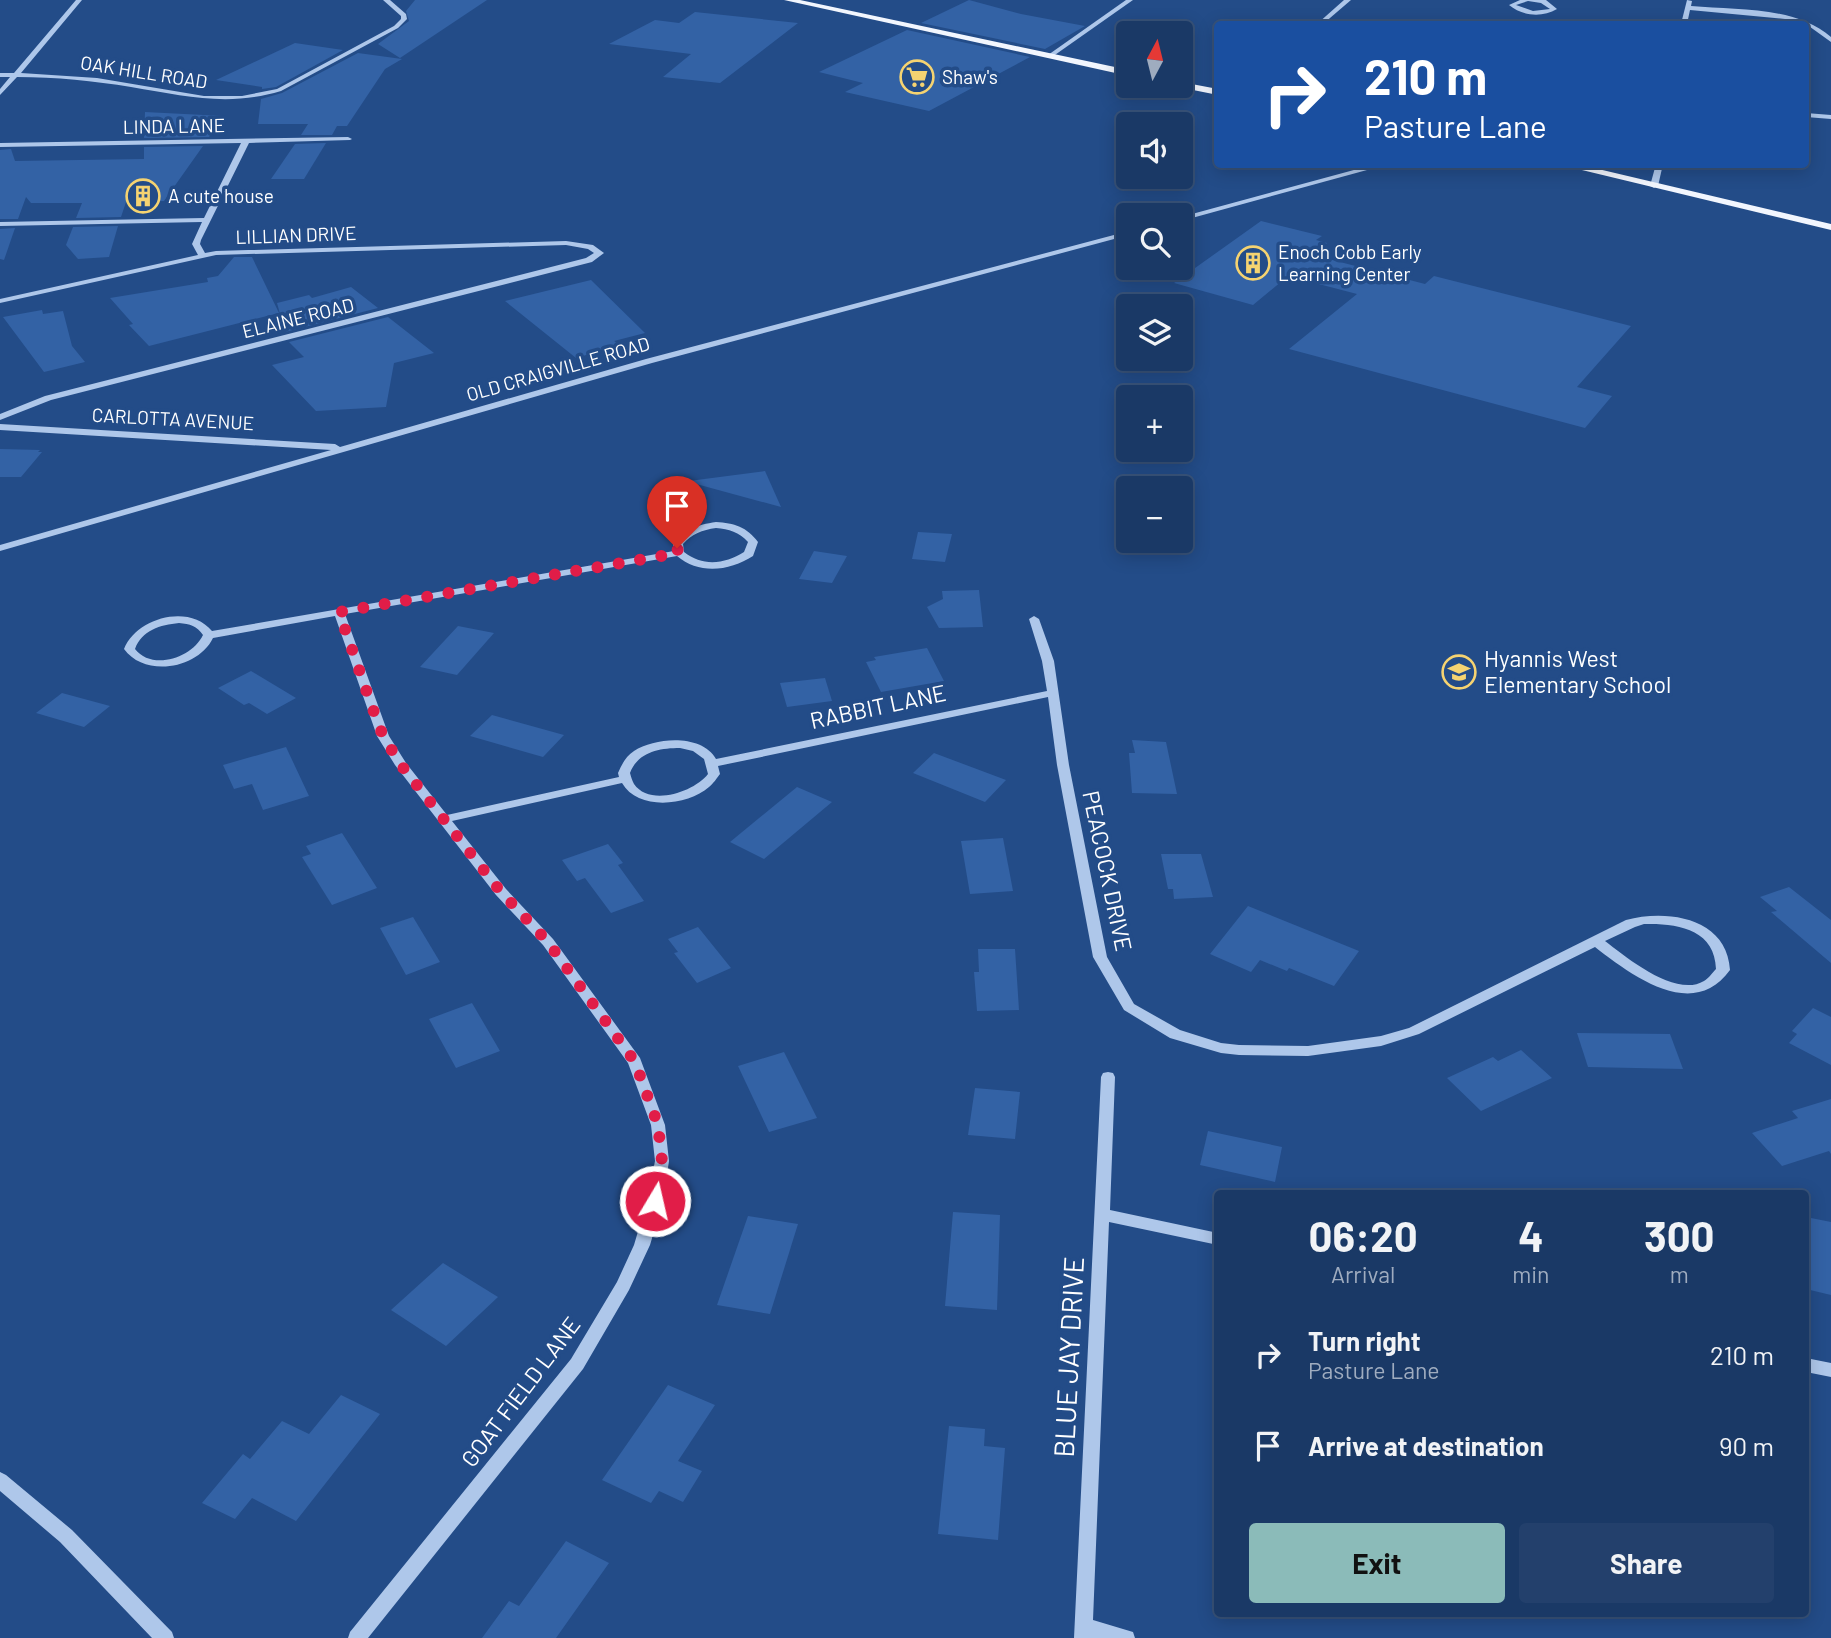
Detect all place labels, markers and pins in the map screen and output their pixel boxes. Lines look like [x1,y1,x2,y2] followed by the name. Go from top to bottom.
[898,58,936,96] supermarket icon: Shaw's
[942,65,998,88] place label: Shaw's
[124,177,162,215] building icon: A cute house
[168,184,274,207] place label: A cute house
[1278,240,1422,285] place label: Enoch Cobb Early Learning Center
[1234,244,1272,282] building icon: Enoch Cobb Early Learning Center
[647,476,707,548] pin
[1484,644,1671,698] place label: Hyannis West Elementary School
[1440,653,1478,691] school or university icon: Hyannis West Elementary School

